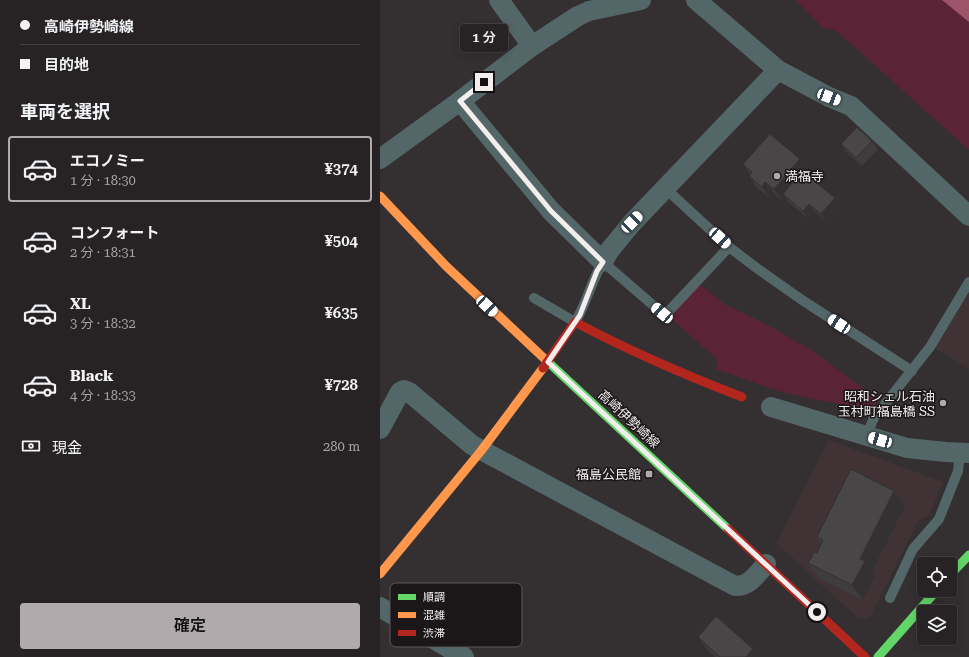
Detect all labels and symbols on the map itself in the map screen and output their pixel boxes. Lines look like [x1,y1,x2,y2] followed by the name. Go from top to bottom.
[460,24,508,52] callout: 1 分
[475,73,493,91] route end
[816,87,842,107] car
[785,169,824,184] place label: 満福寺
[772,171,782,181] marker: 満福寺
[619,209,645,235] car
[707,226,733,250] car
[474,293,500,319] car
[649,301,675,325] car
[826,312,852,336] car
[595,387,663,451] street label: 高崎伊勢崎線
[838,389,935,419] place label: 昭和シェル石油 玉村町福島橋 SS
[938,398,948,408] marker: 昭和シェル石油 玉村町福島橋 SS
[867,431,893,449] car
[576,467,641,482] place label: 福島公民館
[644,469,654,479] marker: 福島公民館
[390,583,522,647] legend
[423,591,445,604] text: 順調
[808,603,826,621] route start
[423,609,445,622] text: 混雑
[423,627,445,640] text: 渋滞

